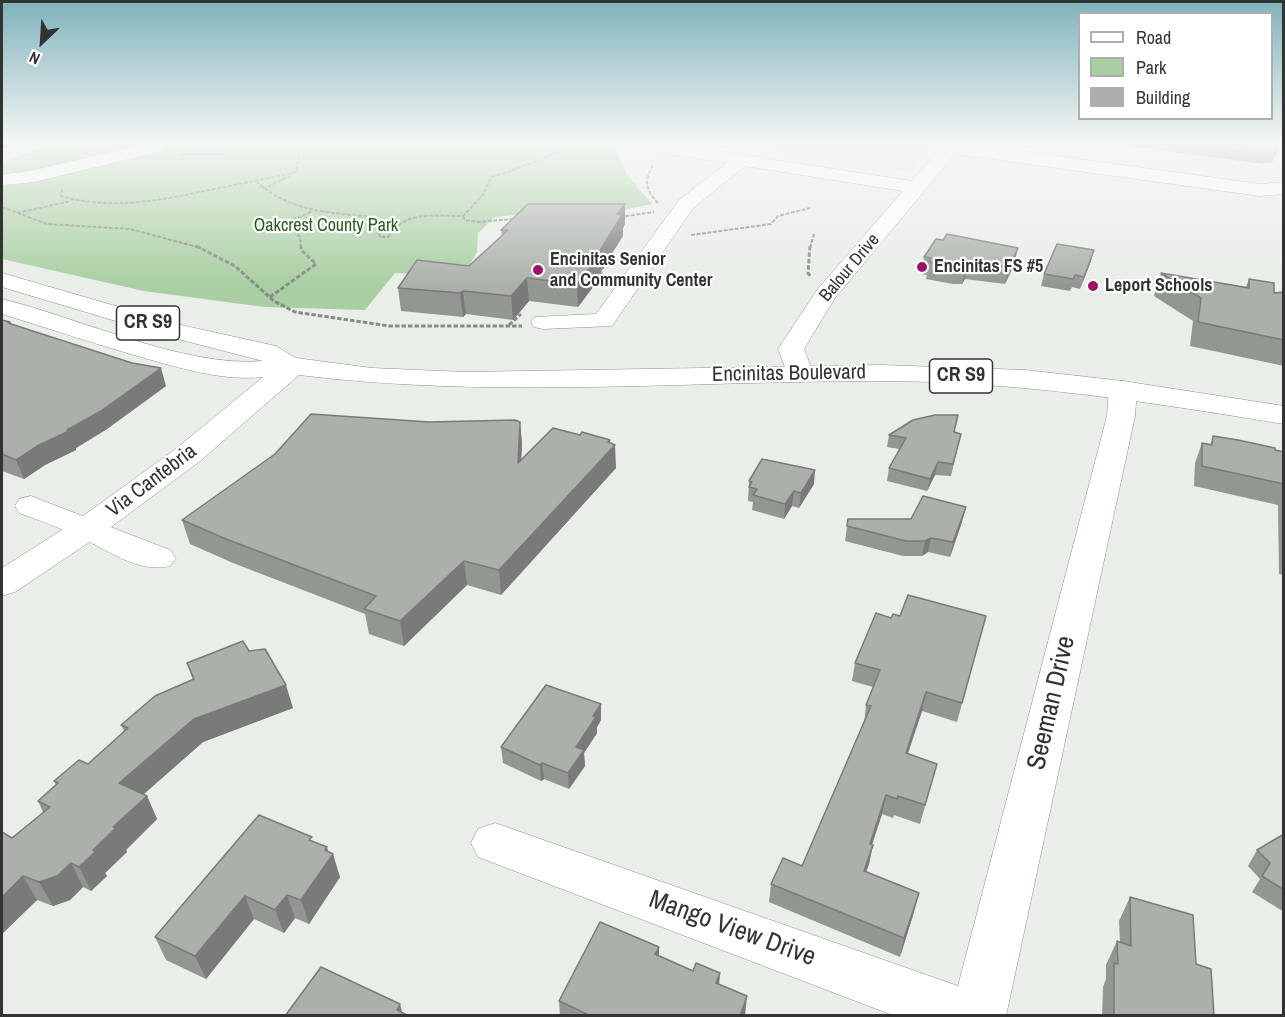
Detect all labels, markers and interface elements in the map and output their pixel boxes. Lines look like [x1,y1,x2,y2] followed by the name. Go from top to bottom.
[12,12,72,72] north arrow
[1078,12,1273,120] legend
[1136,25,1171,50] text: Road
[25,46,43,70] text: N
[1136,55,1166,80] text: Park
[1136,85,1190,110] text: Building
[254,215,398,237] park label: Oakcrest County Park
[815,230,885,306] street label: Balour Drive
[550,249,712,292] place label: Encinitas Senior and Community Center
[934,256,1043,278] place label: Encinitas FS #5
[915,260,929,274] marker: Encinitas FS #5
[531,263,545,277] marker: Encinitas Senior and Community Center
[1105,275,1212,297] place label: Leport Schools
[1086,279,1100,293] marker: Leport Schools
[116,306,180,340] road number: CR S9
[930,359,992,393] road number: CR S9
[712,360,866,388] street label: Encinitas Boulevard
[102,439,202,523] street label: Via Cantebria
[1021,633,1083,773] street label: Seeman Drive
[644,884,820,974] street label: Mango View Drive

